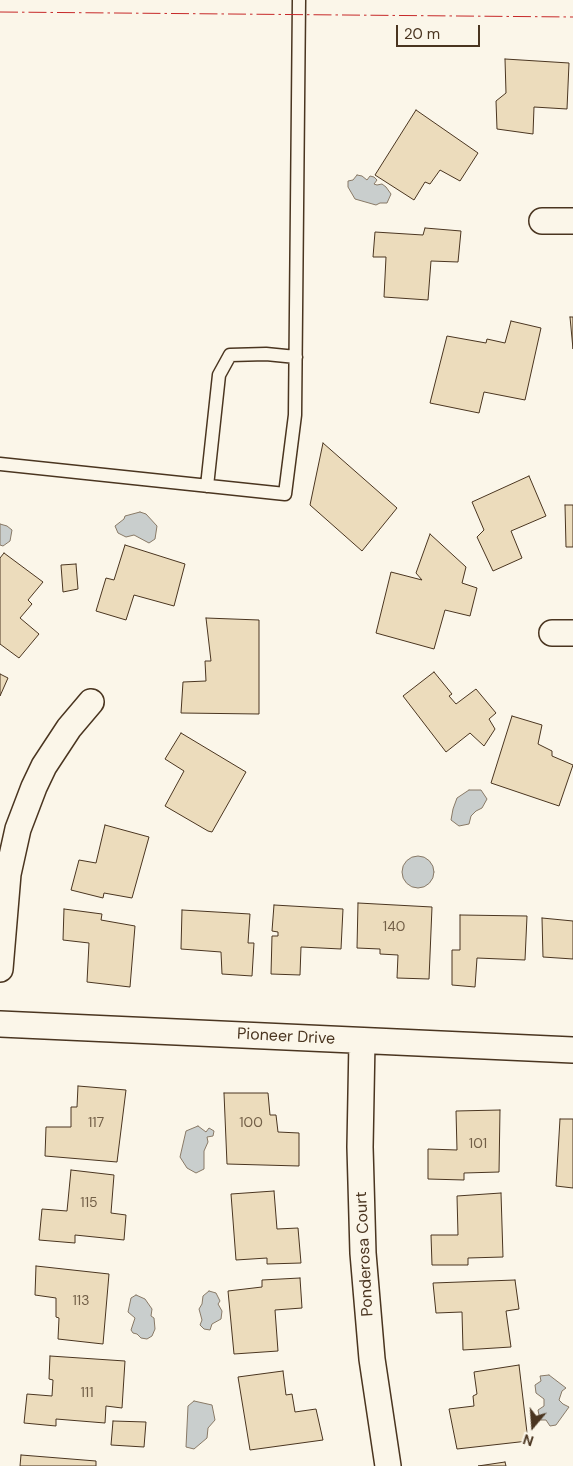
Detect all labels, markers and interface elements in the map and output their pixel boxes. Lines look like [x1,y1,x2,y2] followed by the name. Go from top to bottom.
[398,15,482,47] scale bar
[404,24,440,44] text: 20 m
[383,919,405,935] house number: 140
[237,1025,335,1049] street label: Pioneer Drive
[88,1115,104,1131] house number: 117
[239,1115,263,1131] house number: 100
[469,1136,487,1152] house number: 101
[352,1191,378,1317] street label: Ponderosa Court
[80,1195,98,1211] house number: 115
[72,1293,90,1309] house number: 113
[80,1385,94,1401] house number: 111
[508,1401,558,1451] north arrow
[521,1430,536,1450] text: N

